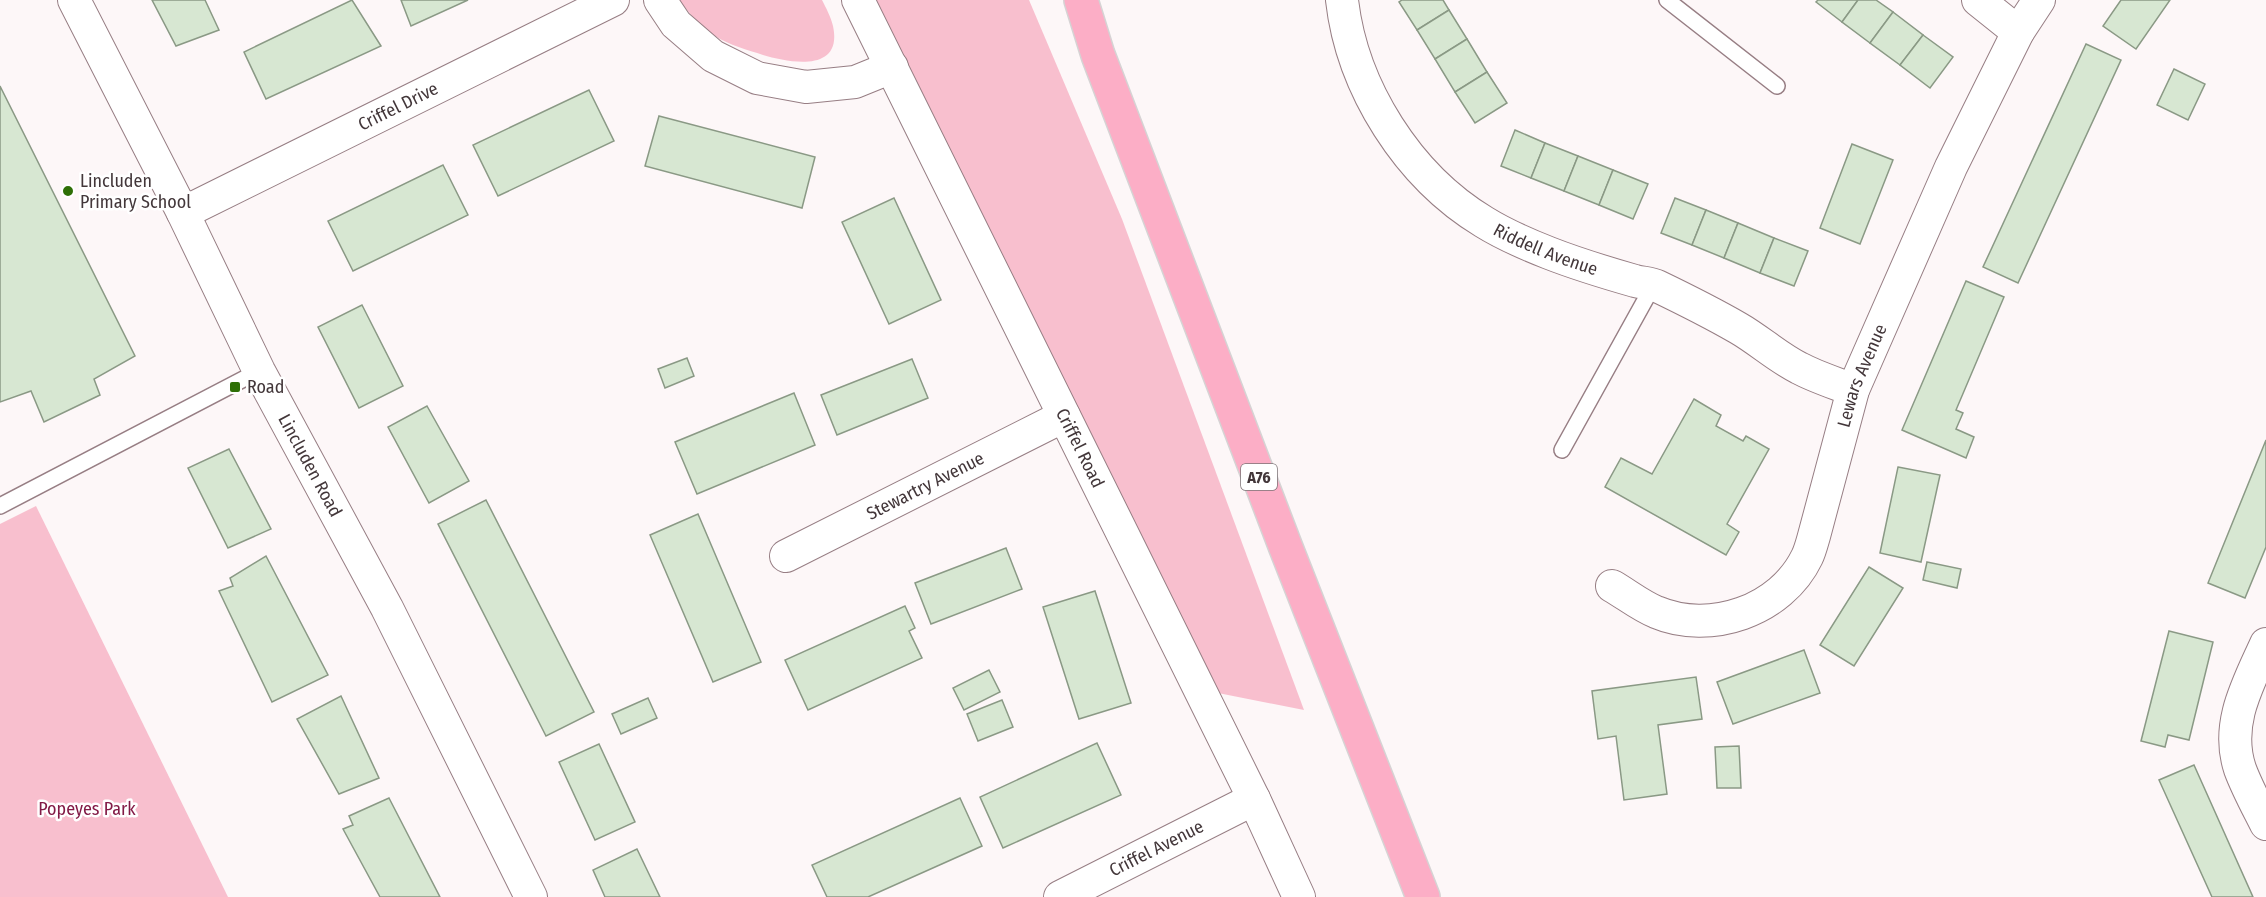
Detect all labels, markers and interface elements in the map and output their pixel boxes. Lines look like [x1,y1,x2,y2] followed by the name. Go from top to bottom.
[354,77,442,136] street label: Criffel Drive
[80,170,191,213] place label: Lincluden Primary School
[61,184,75,198] marker: Lincluden Primary School
[1490,219,1601,280] street label: Riddell Avenue
[1833,321,1892,430] street label: Lewars Avenue
[247,376,284,398] place label: Road
[228,380,242,394] marker: Road
[1051,405,1109,491] street label: Criffel Road
[273,410,347,521] street label: Lincluden Road
[863,447,988,525] street label: Stewartry Avenue
[1241,464,1277,490] road number: A76
[38,798,136,820] park label: Popeyes Park
[1106,815,1207,881] street label: Criffel Avenue

